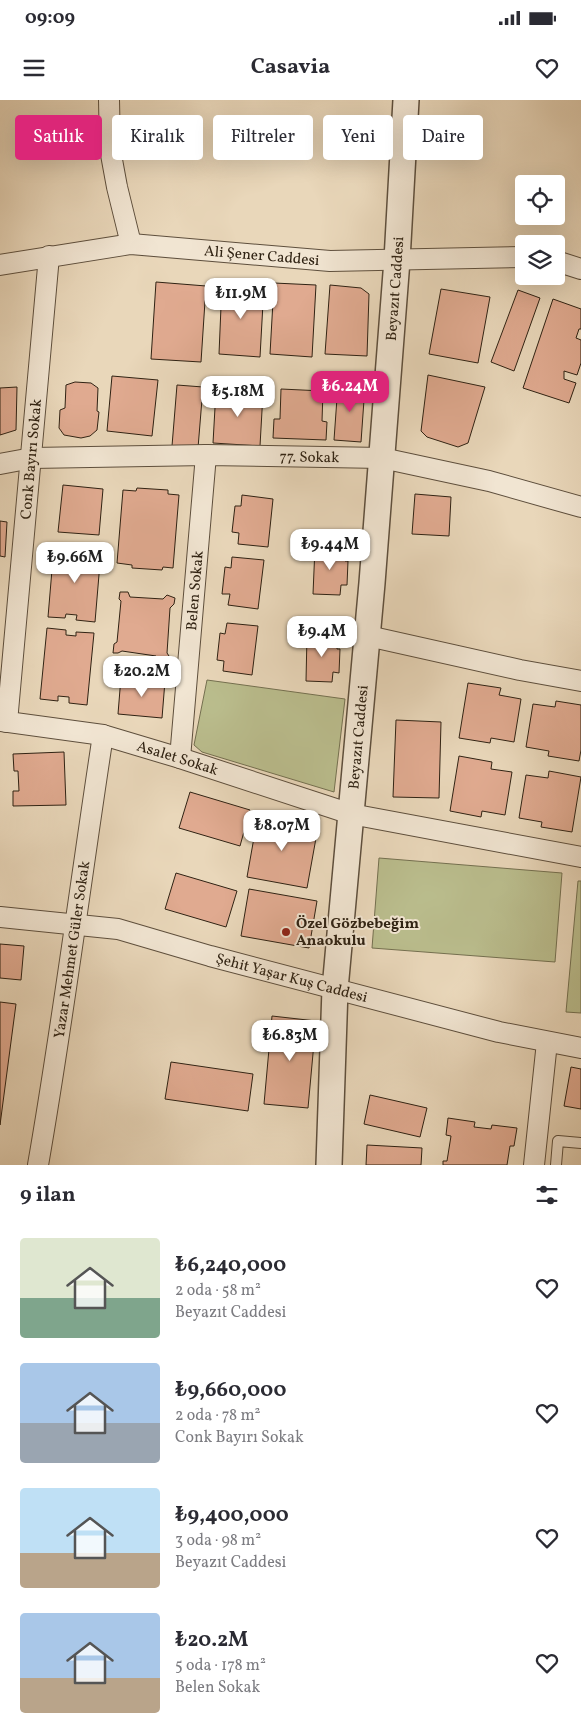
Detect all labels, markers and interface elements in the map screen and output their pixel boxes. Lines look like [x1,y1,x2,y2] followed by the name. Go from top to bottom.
[25,5,75,31] text: 09:09
[251,52,330,83] text: Casavia
[20,54,48,82] icon: menu
[533,54,561,82] icon: heart
[15,115,102,160] chip: Satılık
[112,115,203,160] chip: Kiralık
[213,115,313,160] chip: Filtreler
[323,115,393,160] chip: Yeni
[403,115,483,160] chip: Daire
[515,175,565,285] map controls
[515,175,565,225] button: locate
[515,235,565,285] button: layers
[382,236,410,342] street label: Beyazıt Caddesi
[203,241,320,272] street label: Ali Şener Caddesi
[200,278,282,320] pin: ₺11.9M
[215,283,267,305] text: ₺11.9M
[309,370,391,413] pin: ₺6.24M
[197,376,279,418] pin: ₺5.18M
[322,376,378,398] text: ₺6.24M
[212,381,264,403] text: ₺5.18M
[16,398,48,520] street label: Conk Bayırı Sokak
[279,447,339,469] street label: 77. Sokak
[289,528,371,571] pin: ₺9.44M
[301,534,359,556] text: ₺9.44M
[34,542,116,584] pin: ₺9.66M
[47,547,103,569] text: ₺9.66M
[182,550,210,632] street label: Belen Sokak
[287,616,357,658] pin: ₺9.4M
[298,621,346,643] text: ₺9.4M
[101,656,183,698] pin: ₺20.2M
[114,661,170,683] text: ₺20.2M
[344,684,375,790] street label: Beyazıt Caddesi
[134,737,221,782] street label: Asalet Sokak
[241,810,323,852] pin: ₺8.07M
[254,815,310,837] text: ₺8.07M
[50,860,96,1040] street label: Yazar Mehmet Güler Sokak
[296,914,419,952] place label: Özel Gözbebeğim Anaokulu
[280,926,292,938] marker: Özel Gözbebeğim Anaokulu
[213,949,370,1009] street label: Şehit Yaşar Kuş Caddesi
[249,1020,331,1062] pin: ₺6.83M
[262,1025,318,1047] text: ₺6.83M
[20,1181,76,1210] text: 9 ilan
[533,1181,561,1209] icon: filters
[175,1251,286,1280] text: ₺6,240,000
[60,1258,120,1318] icon: home
[533,1274,561,1302] icon: heart
[175,1280,261,1302] text: 2 oda · 58 m²
[175,1302,286,1324] text: Beyazıt Caddesi
[175,1376,286,1405] text: ₺9,660,000
[60,1383,120,1443] icon: home
[533,1399,561,1427] icon: heart
[175,1405,261,1427] text: 2 oda · 78 m²
[175,1427,304,1449] text: Conk Bayırı Sokak
[175,1501,289,1530] text: ₺9,400,000
[60,1508,120,1568] icon: home
[533,1524,561,1552] icon: heart
[175,1530,261,1552] text: 3 oda · 98 m²
[175,1552,286,1574] text: Beyazıt Caddesi
[175,1626,248,1655] text: ₺20.2M
[60,1633,120,1693] icon: home
[533,1649,561,1677] icon: heart
[175,1655,266,1677] text: 5 oda · 178 m²
[175,1677,260,1699] text: Belen Sokak

